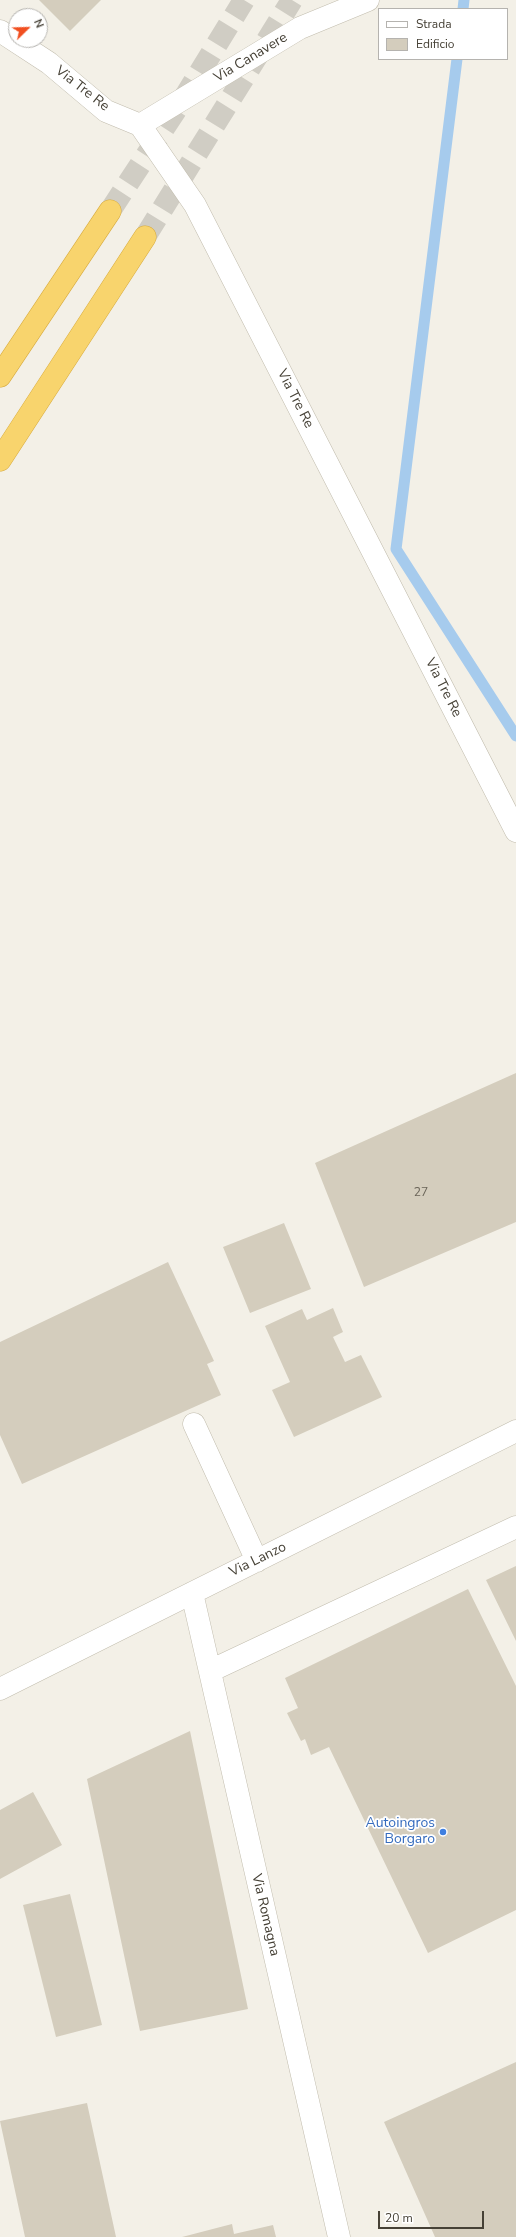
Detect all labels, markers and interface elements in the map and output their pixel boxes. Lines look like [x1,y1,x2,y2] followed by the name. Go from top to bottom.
[8,8,48,48] north arrow
[378,8,508,60] legend
[416,16,452,32] text: Strada
[30,17,47,30] text: N
[211,29,291,87] street label: Via Canavere
[416,36,454,52] text: Edificio
[52,63,112,115] street label: Via Tre Re
[273,367,317,431] street label: Via Tre Re
[421,656,465,720] street label: Via Tre Re
[414,1186,428,1200] house number: 27
[227,1539,289,1581] street label: Via Lanzo
[365,1816,435,1848] place label: Autoingros Borgaro
[438,1827,448,1837] marker: Autoingros Borgaro
[247,1872,283,1958] street label: Via Romagna
[380,2203,486,2229] scale bar
[385,2210,413,2226] text: 20 m

